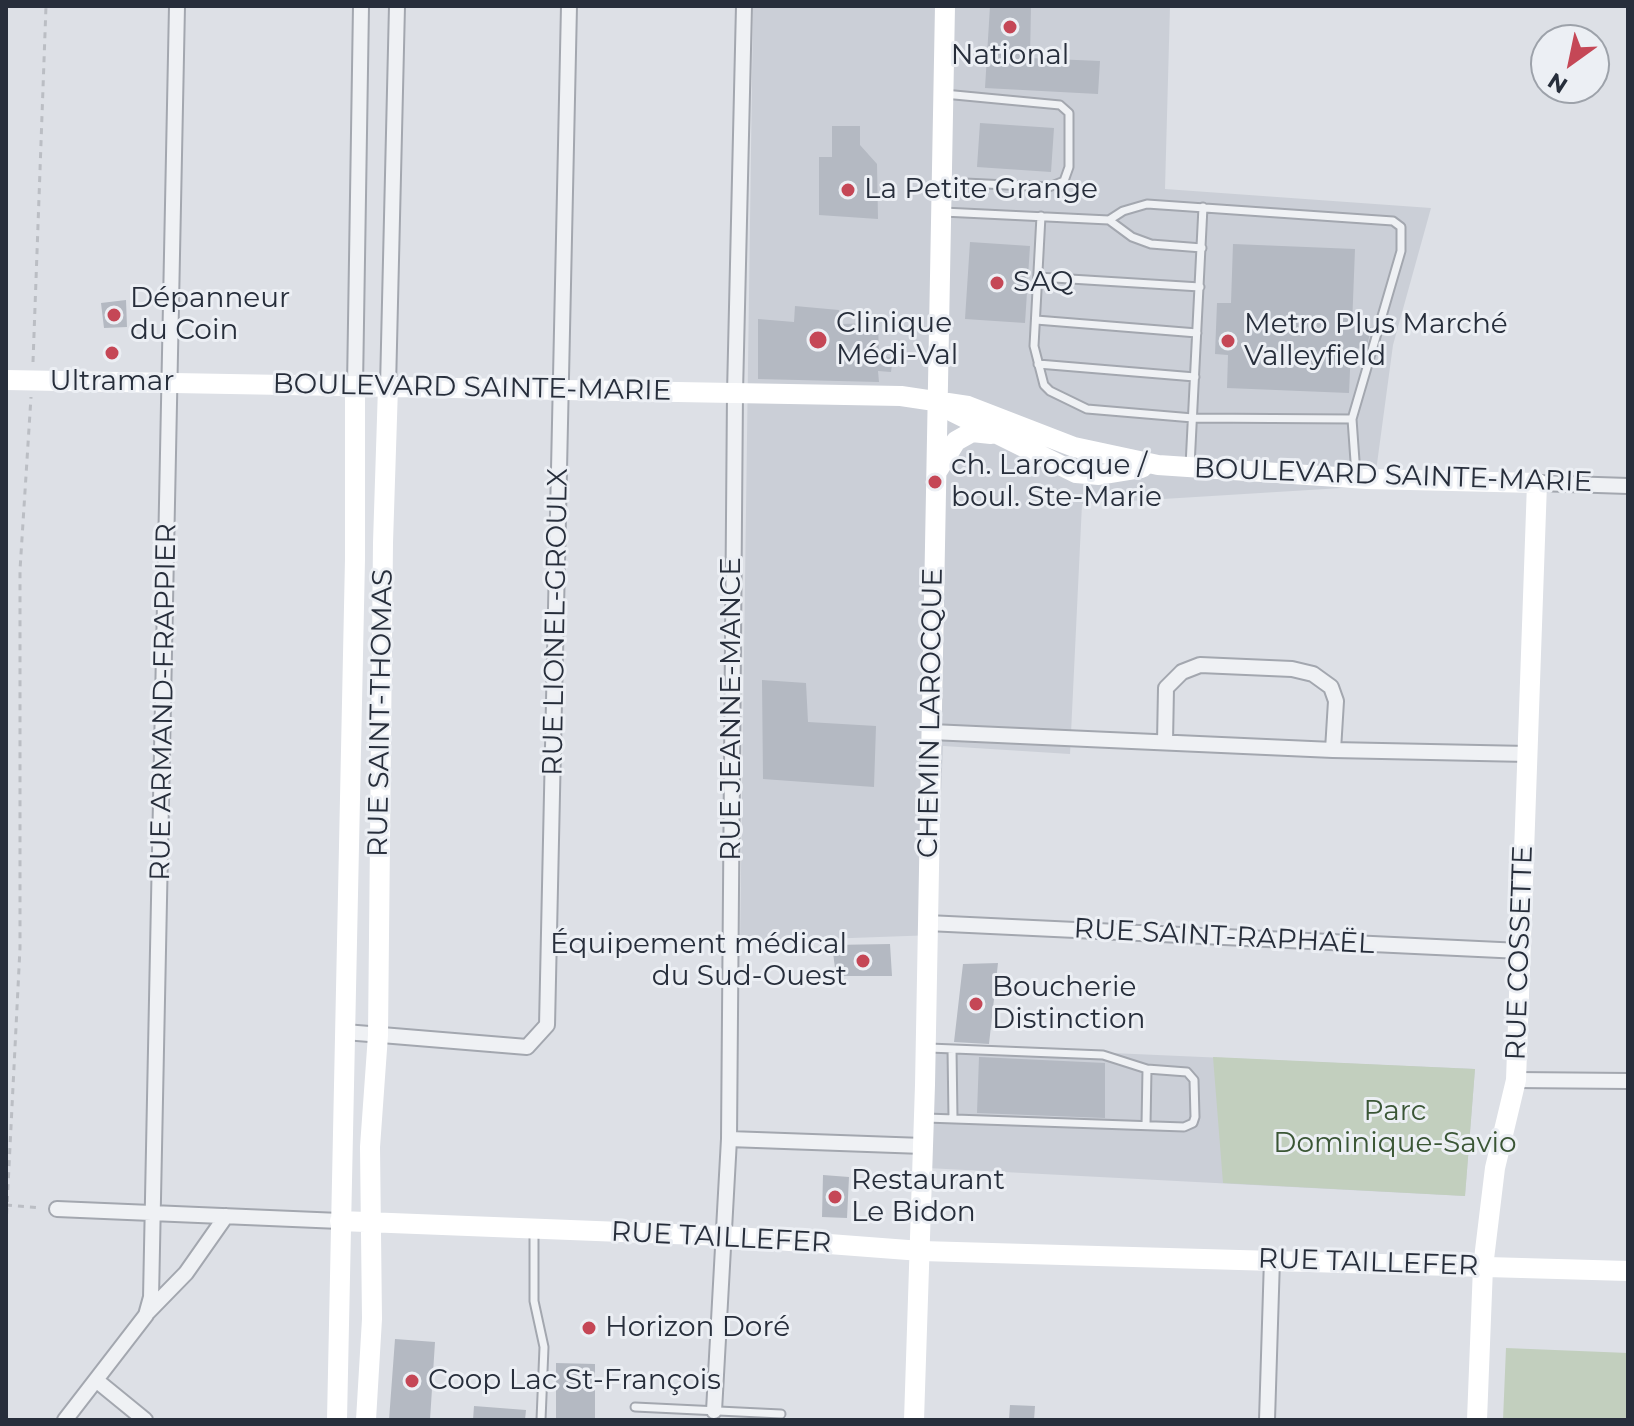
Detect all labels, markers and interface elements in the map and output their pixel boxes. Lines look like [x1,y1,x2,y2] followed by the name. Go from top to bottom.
[1001,18,1019,36] marker: National
[1530,24,1610,104] north arrow
[951,39,1069,73] place label: National
[1543,67,1573,99] text: N
[864,173,1098,207] place label: La Petite Grange
[839,181,857,199] marker: La Petite Grange
[1013,266,1074,300] place label: SAQ
[988,274,1006,292] marker: SAQ
[130,282,290,348] place label: Dépanneur du Coin
[105,306,123,324] marker: Dépanneur du Coin
[836,307,958,373] place label: Clinique Médi-Val
[1244,308,1508,374] place label: Metro Plus Marché Valleyfield
[807,329,829,351] marker: Clinique Médi-Val
[1219,332,1237,350] marker: Metro Plus Marché Valleyfield
[103,344,121,362] marker: Ultramar
[50,365,174,399] place label: Ultramar
[272,368,672,408] street label: BOULEVARD SAINTE-MARIE
[951,449,1162,515] place label: ch. Larocque / boul. Ste-Marie
[1193,452,1593,500] street label: BOULEVARD SAINTE-MARIE
[537,468,575,776] street label: RUE LIONEL-GROULX
[926,473,944,491] marker: ch. Larocque / boul. Ste-Marie
[144,523,184,881] street label: RUE ARMAND-FRAPPIER
[715,557,749,861] street label: RUE JEANNE-MANCE
[912,568,950,858] street label: CHEMIN LAROCQUE
[362,569,400,857] street label: RUE SAINT-THOMAS
[1499,845,1541,1061] street label: RUE COSSETTE
[1073,912,1375,962] street label: RUE SAINT-RAPHAËL
[550,928,847,994] place label: Équipement médical du Sud-Ouest
[854,952,872,970] marker: Équipement médical du Sud-Ouest
[992,971,1145,1037] place label: Boucherie Distinction
[967,995,985,1013] marker: Boucherie Distinction
[1273,1095,1517,1161] park label: Parc Dominique-Savio
[851,1164,1005,1230] place label: Restaurant Le Bidon
[826,1188,844,1206] marker: Restaurant Le Bidon
[610,1215,832,1261] street label: RUE TAILLEFER
[1257,1242,1479,1284] street label: RUE TAILLEFER
[605,1311,790,1345] place label: Horizon Doré
[580,1319,598,1337] marker: Horizon Doré
[428,1364,721,1398] place label: Coop Lac St-François
[403,1372,421,1390] marker: Coop Lac St-François

